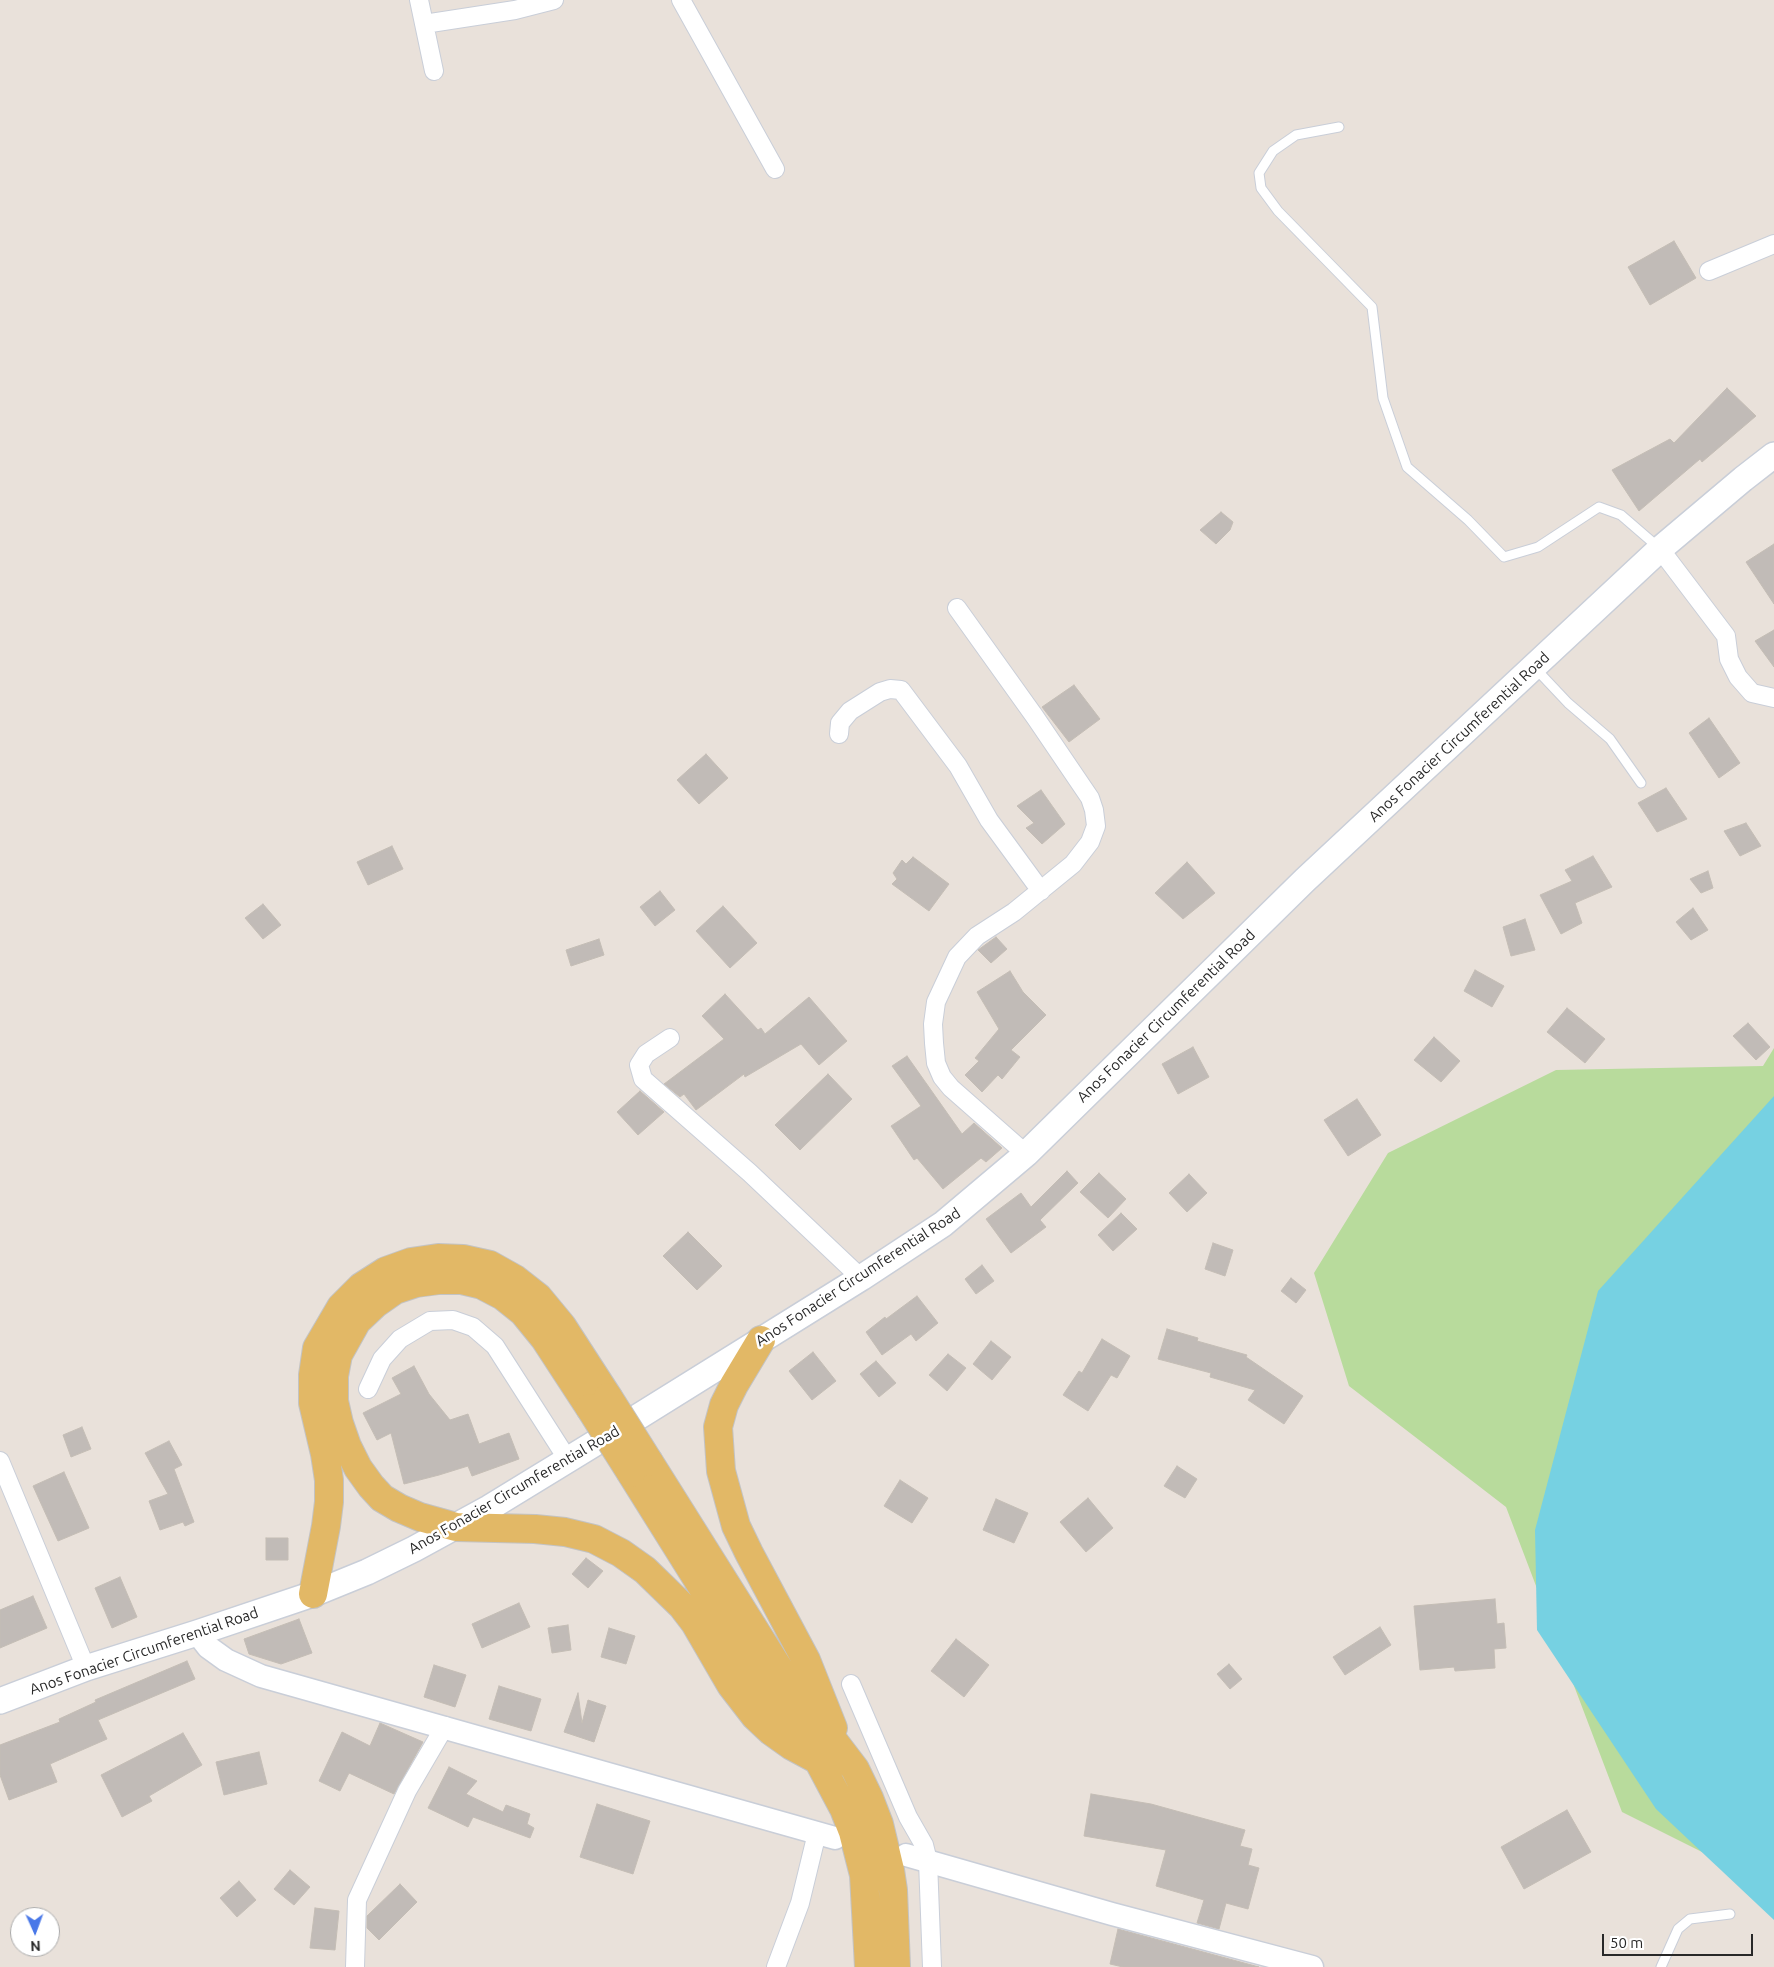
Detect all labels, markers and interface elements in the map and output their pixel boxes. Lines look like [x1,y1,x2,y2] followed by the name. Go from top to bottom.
[1365,648,1553,826] street label: Anos Fonacier Circumferential Road
[1073,926,1259,1106] street label: Anos Fonacier Circumferential Road
[752,1204,964,1350] street label: Anos Fonacier Circumferential Road
[405,1422,623,1558] street label: Anos Fonacier Circumferential Road
[27,1603,261,1699] street label: Anos Fonacier Circumferential Road
[10,1907,60,1957] north arrow
[1604,1924,1755,1956] scale bar
[1610,1934,1643,1951] text: 50 m
[30,1938,41,1954] text: N

